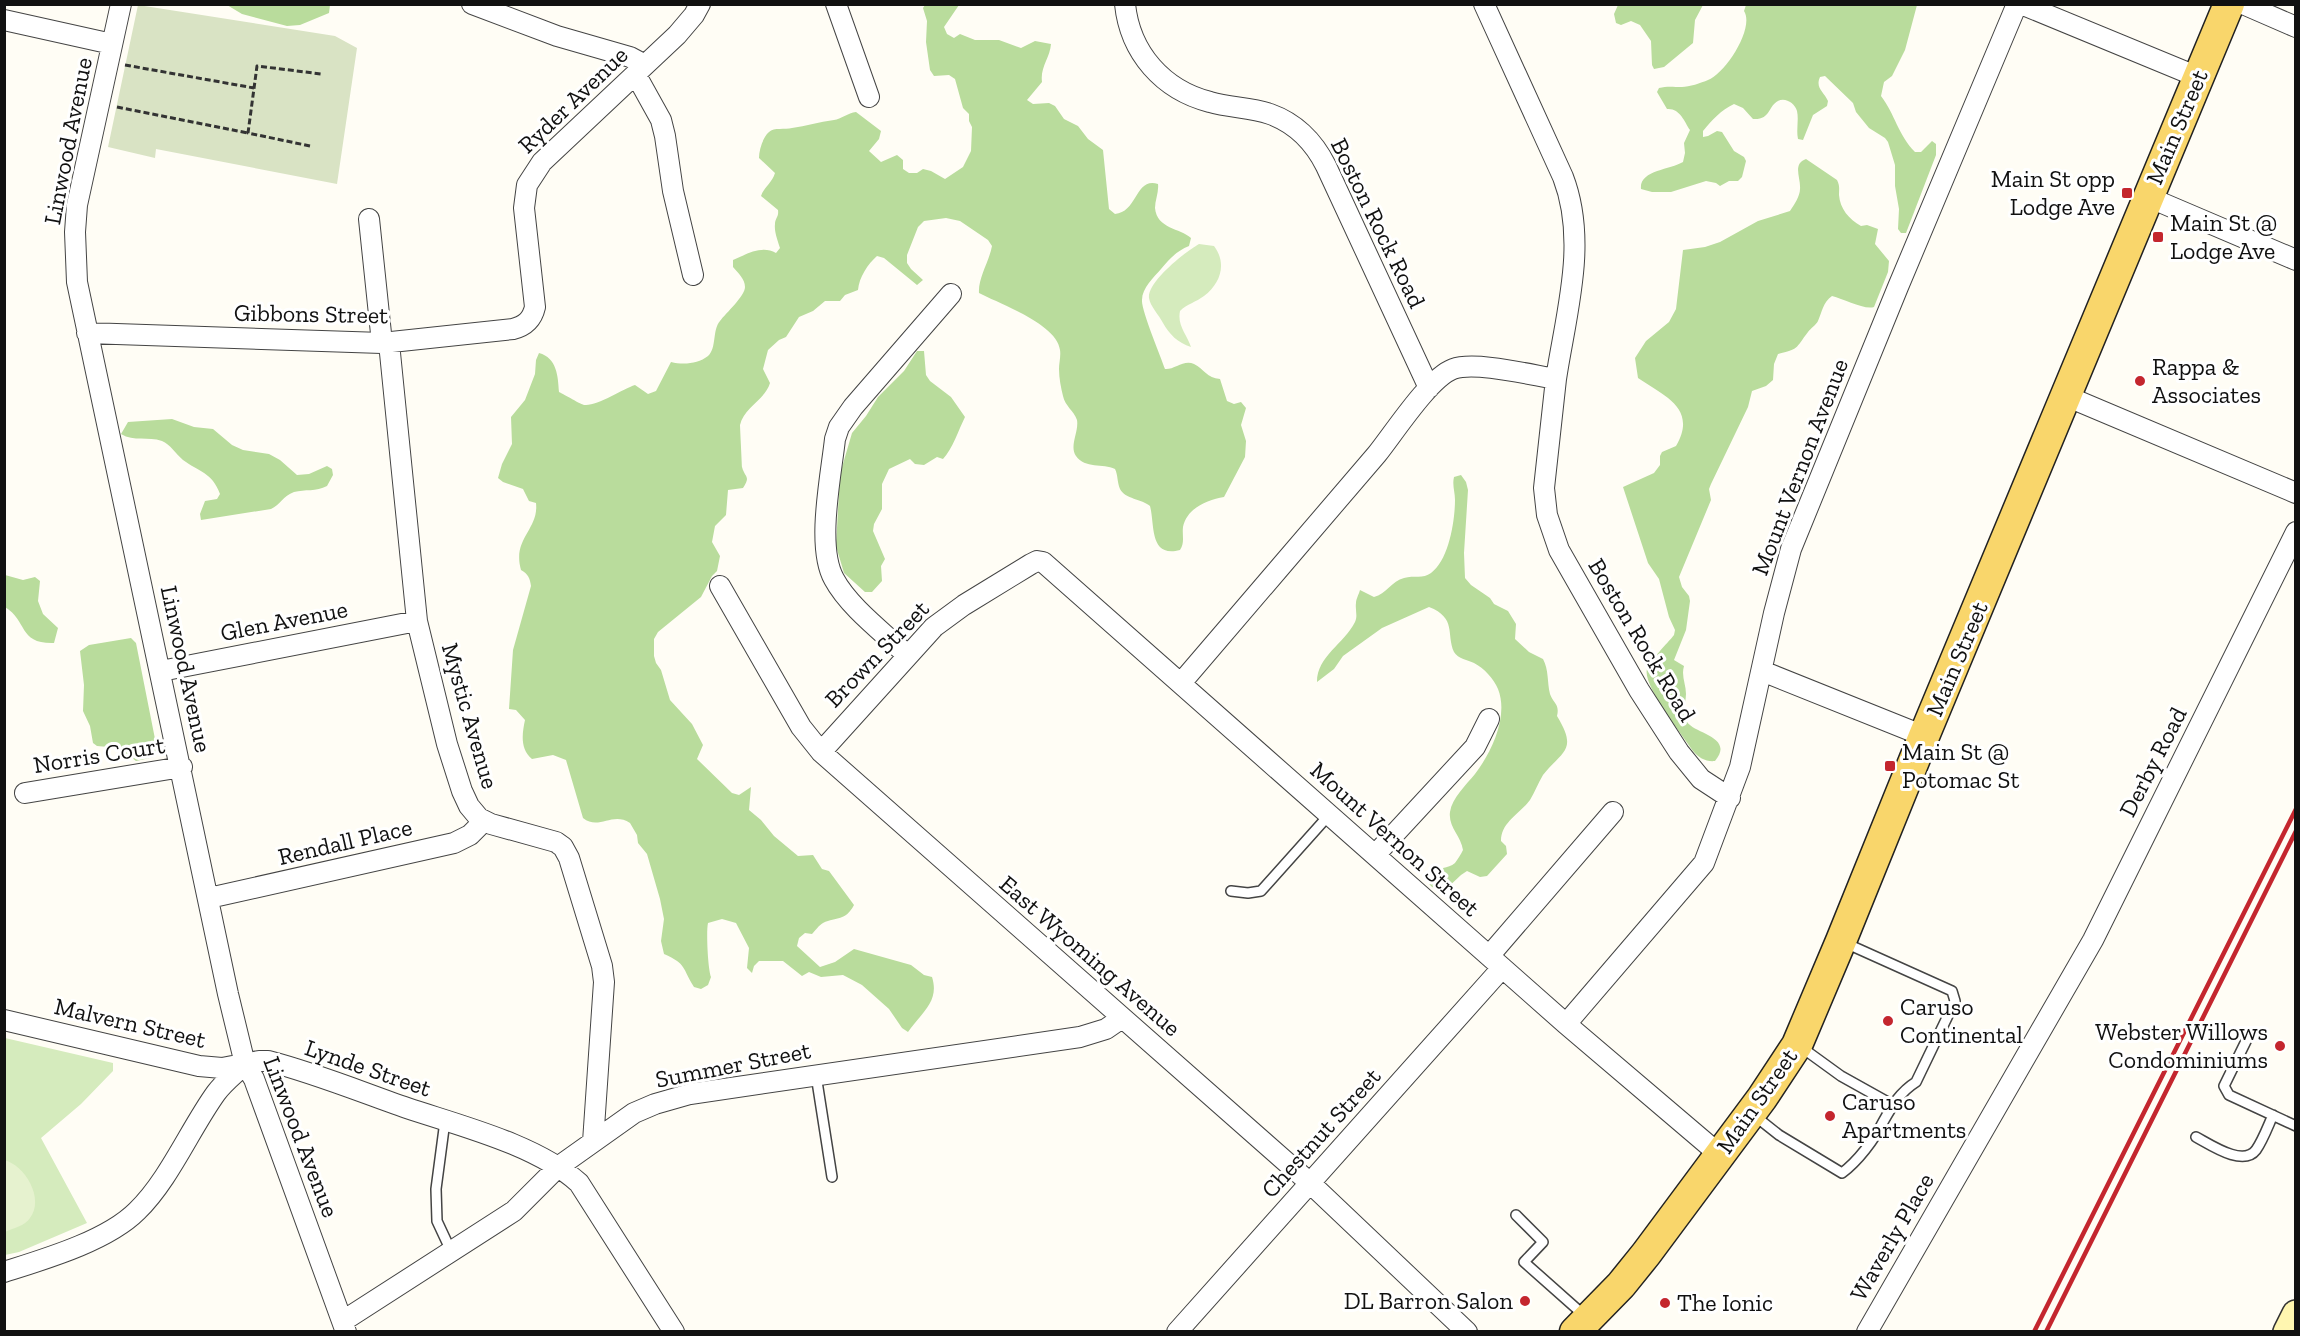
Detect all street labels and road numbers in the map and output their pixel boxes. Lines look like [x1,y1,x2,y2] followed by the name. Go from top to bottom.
[512,40,634,159] street label: Ryder Avenue
[37,55,98,227] street label: Linwood Avenue
[2139,65,2214,188] street label: Main Street
[1325,133,1432,312] street label: Boston Rock Road
[234,298,388,329] street label: Gibbons Street
[1745,354,1854,579] street label: Mount Vernon Avenue
[1582,553,1703,727] street label: Boston Rock Road
[155,583,218,755] street label: Linwood Avenue
[218,594,350,647] street label: Glen Avenue
[818,594,935,713] street label: Brown Street
[1919,597,1994,720] street label: Main Street
[436,640,505,792] street label: Mystic Avenue
[2113,702,2193,822] street label: Derby Road
[31,730,167,779] street label: Norris Court
[1305,755,1486,922] street label: Mount Vernon Street
[275,812,415,871] street label: Rendall Place
[994,869,1187,1042] street label: East Wyoming Avenue
[52,991,209,1054] street label: Malvern Street
[301,1032,435,1103] street label: Lynde Street
[653,1035,813,1094] street label: Summer Street
[1710,1042,1803,1159] street label: Main Street
[258,1052,345,1221] street label: Linwood Avenue
[1255,1062,1386,1203] street label: Chestnut Street
[1843,1168,1940,1306] street label: Waverly Place

